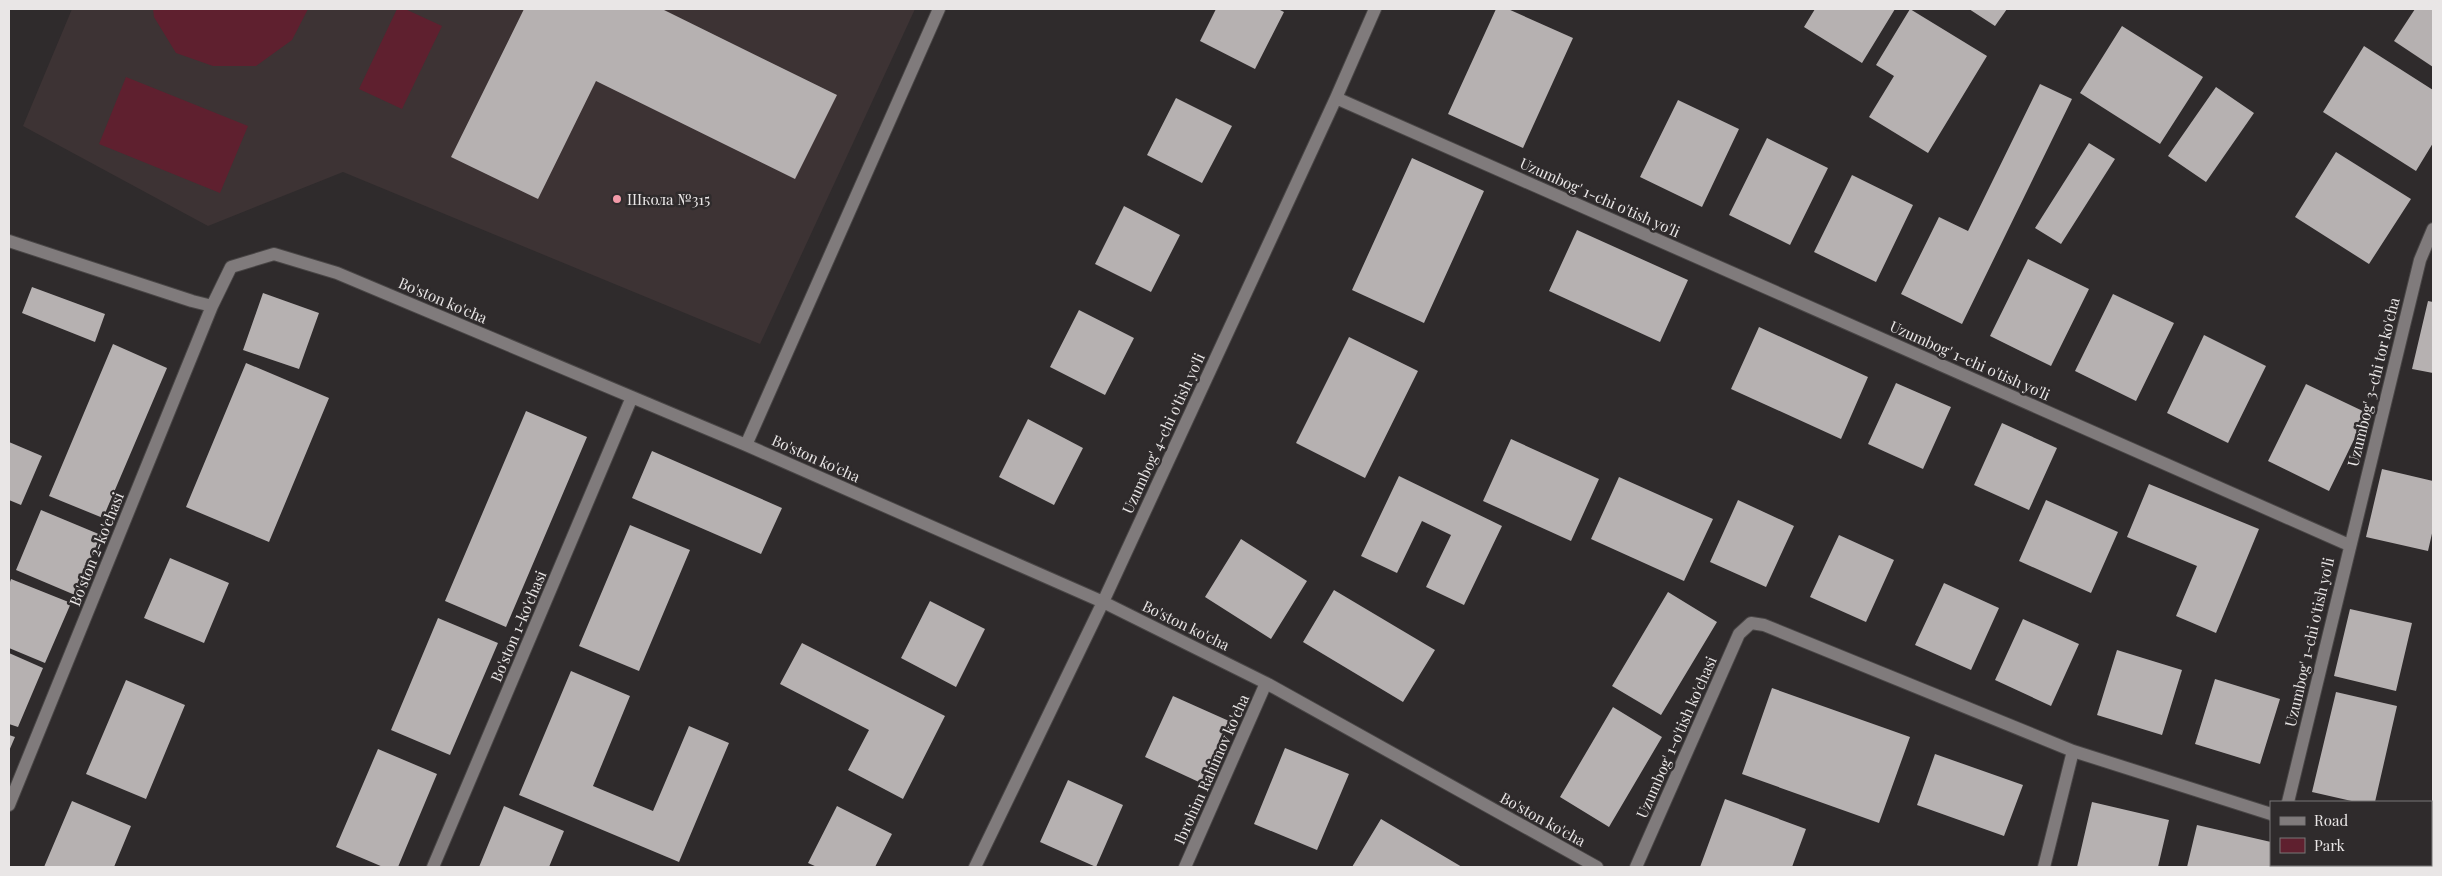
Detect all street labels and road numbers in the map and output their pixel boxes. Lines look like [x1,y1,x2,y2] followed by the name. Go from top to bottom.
[1517,153,1684,242] street label: Uzumbog' 1-chi o'tish yo'li
[396,272,491,328] street label: Bo'ston ko'cha
[2342,295,2404,469] street label: Uzumbog' 3-chi tor ko'cha
[1887,316,2054,405] street label: Uzumbog' 1-chi o'tish yo'li
[1117,349,1209,517] street label: Uzumbog' 4-chi o'tish yo'li
[769,430,864,487] street label: Bo'ston ko'cha
[64,489,128,609] street label: Bo'ston 2-ko'chasi
[2280,555,2338,729] street label: Uzumbog' 1-chi o'tish yo'li
[486,567,551,685] street label: Bo'ston 1-ko'chasi
[1139,595,1233,655] street label: Bo'ston ko'cha
[1631,652,1721,821] street label: Uzumbog' 1-o'tish ko'chasi
[1169,690,1253,847] street label: Ibrohim Rahimov ko'cha
[1497,787,1590,851] street label: Bo'ston ko'cha

